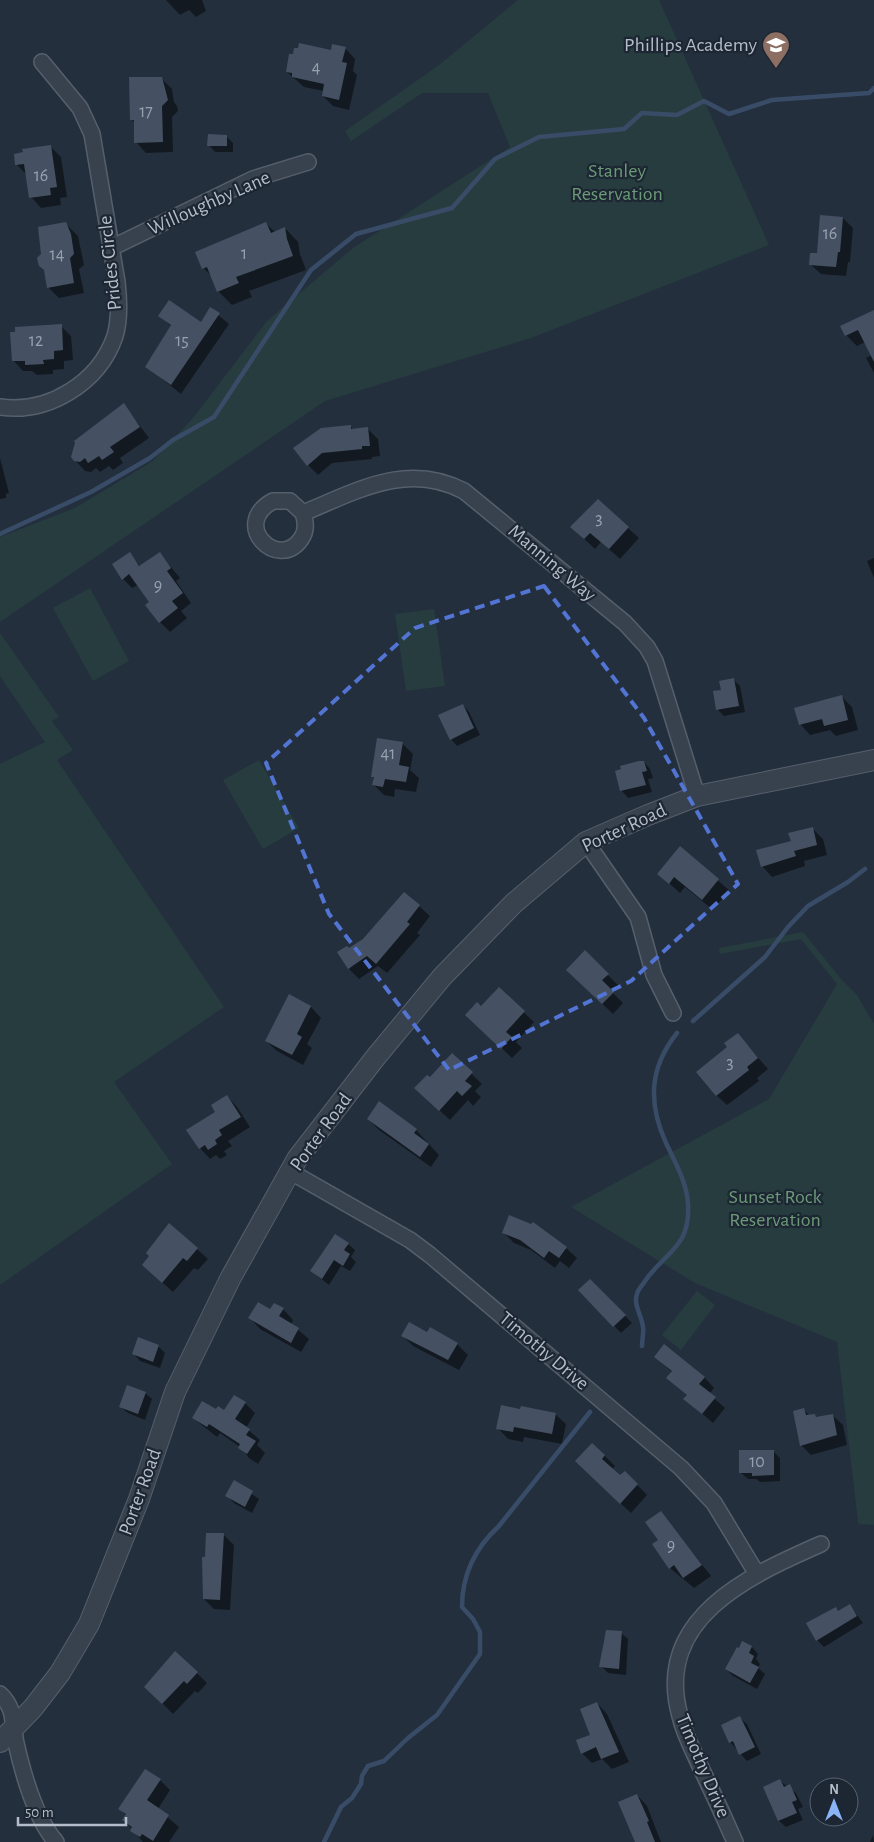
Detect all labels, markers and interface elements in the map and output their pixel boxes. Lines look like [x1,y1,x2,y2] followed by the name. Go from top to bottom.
[761,30,791,69] school or university icon: Phillips Academy
[624,35,757,55] place label: Phillips Academy
[312,59,321,77] house number: 4
[139,103,153,121] house number: 17
[571,161,663,204] park label: Stanley Reservation
[34,167,48,185] house number: 16
[145,167,273,239] street label: Willoughby Lane
[95,215,125,311] street label: Prides Circle
[823,225,837,243] house number: 16
[241,245,247,263] house number: 1
[50,246,65,264] house number: 14
[29,332,43,350] house number: 12
[175,332,189,350] house number: 15
[595,510,603,528] house number: 3
[504,521,600,606] street label: Manning Way
[154,577,162,595] house number: 9
[381,745,395,763] house number: 41
[579,800,669,856] street label: Porter Road
[726,1054,734,1072] house number: 3
[286,1090,356,1174] street label: Porter Road
[728,1187,822,1230] park label: Sunset Rock Reservation
[495,1308,593,1394] street label: Timothy Drive
[115,1446,165,1538] street label: Porter Road
[749,1453,765,1471] house number: 10
[667,1537,675,1555] house number: 9
[672,1711,734,1821] street label: Timothy Drive
[809,1777,859,1827] north arrow
[829,1783,839,1797] text: N
[18,1794,125,1826] scale bar
[25,1805,54,1820] text: 50 m

